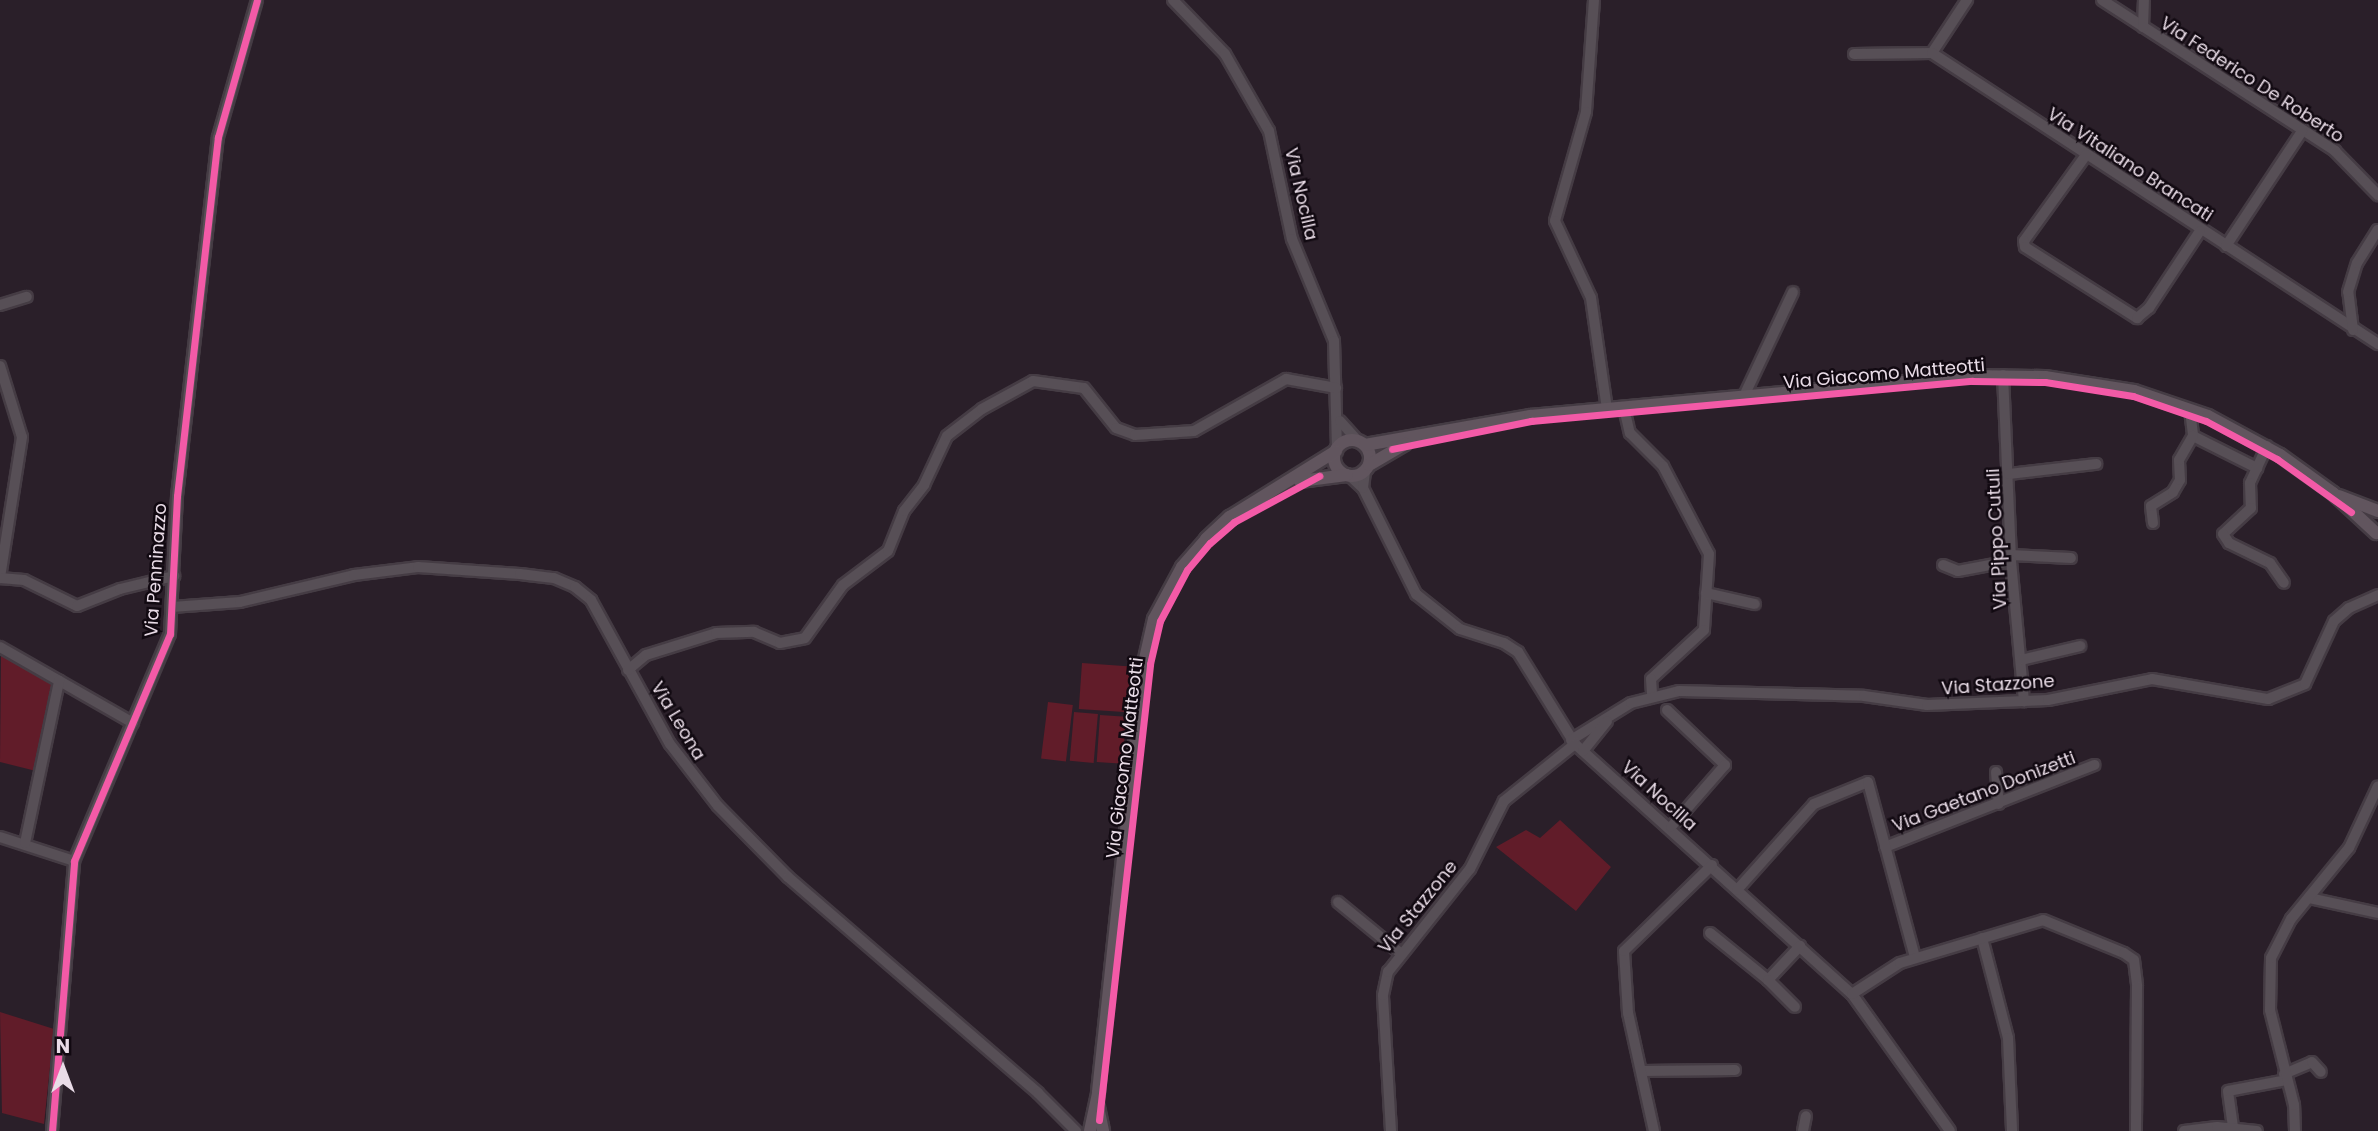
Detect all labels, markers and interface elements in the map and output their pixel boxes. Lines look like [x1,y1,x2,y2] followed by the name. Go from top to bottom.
[2156,12,2348,148] street label: Via Federico De Roberto
[2043,103,2217,227] street label: Via Vitaliano Brancati
[1280,146,1322,242] street label: Via Nocilla
[1782,354,1986,394] street label: Via Giacomo Matteotti
[1983,468,2011,610] street label: Via Pippo Cutuli
[141,502,171,638] street label: Via Penninazzo
[1102,656,1148,860] street label: Via Giacomo Matteotti
[1941,670,2055,700] street label: Via Stazzone
[646,678,710,764] street label: Via Leona
[1889,747,2079,837] street label: Via Gaetano Donizetti
[1617,756,1701,836] street label: Via Nocilla
[1374,856,1462,958] street label: Via Stazzone
[28,1033,98,1103] north arrow
[56,1033,70,1060] text: N

